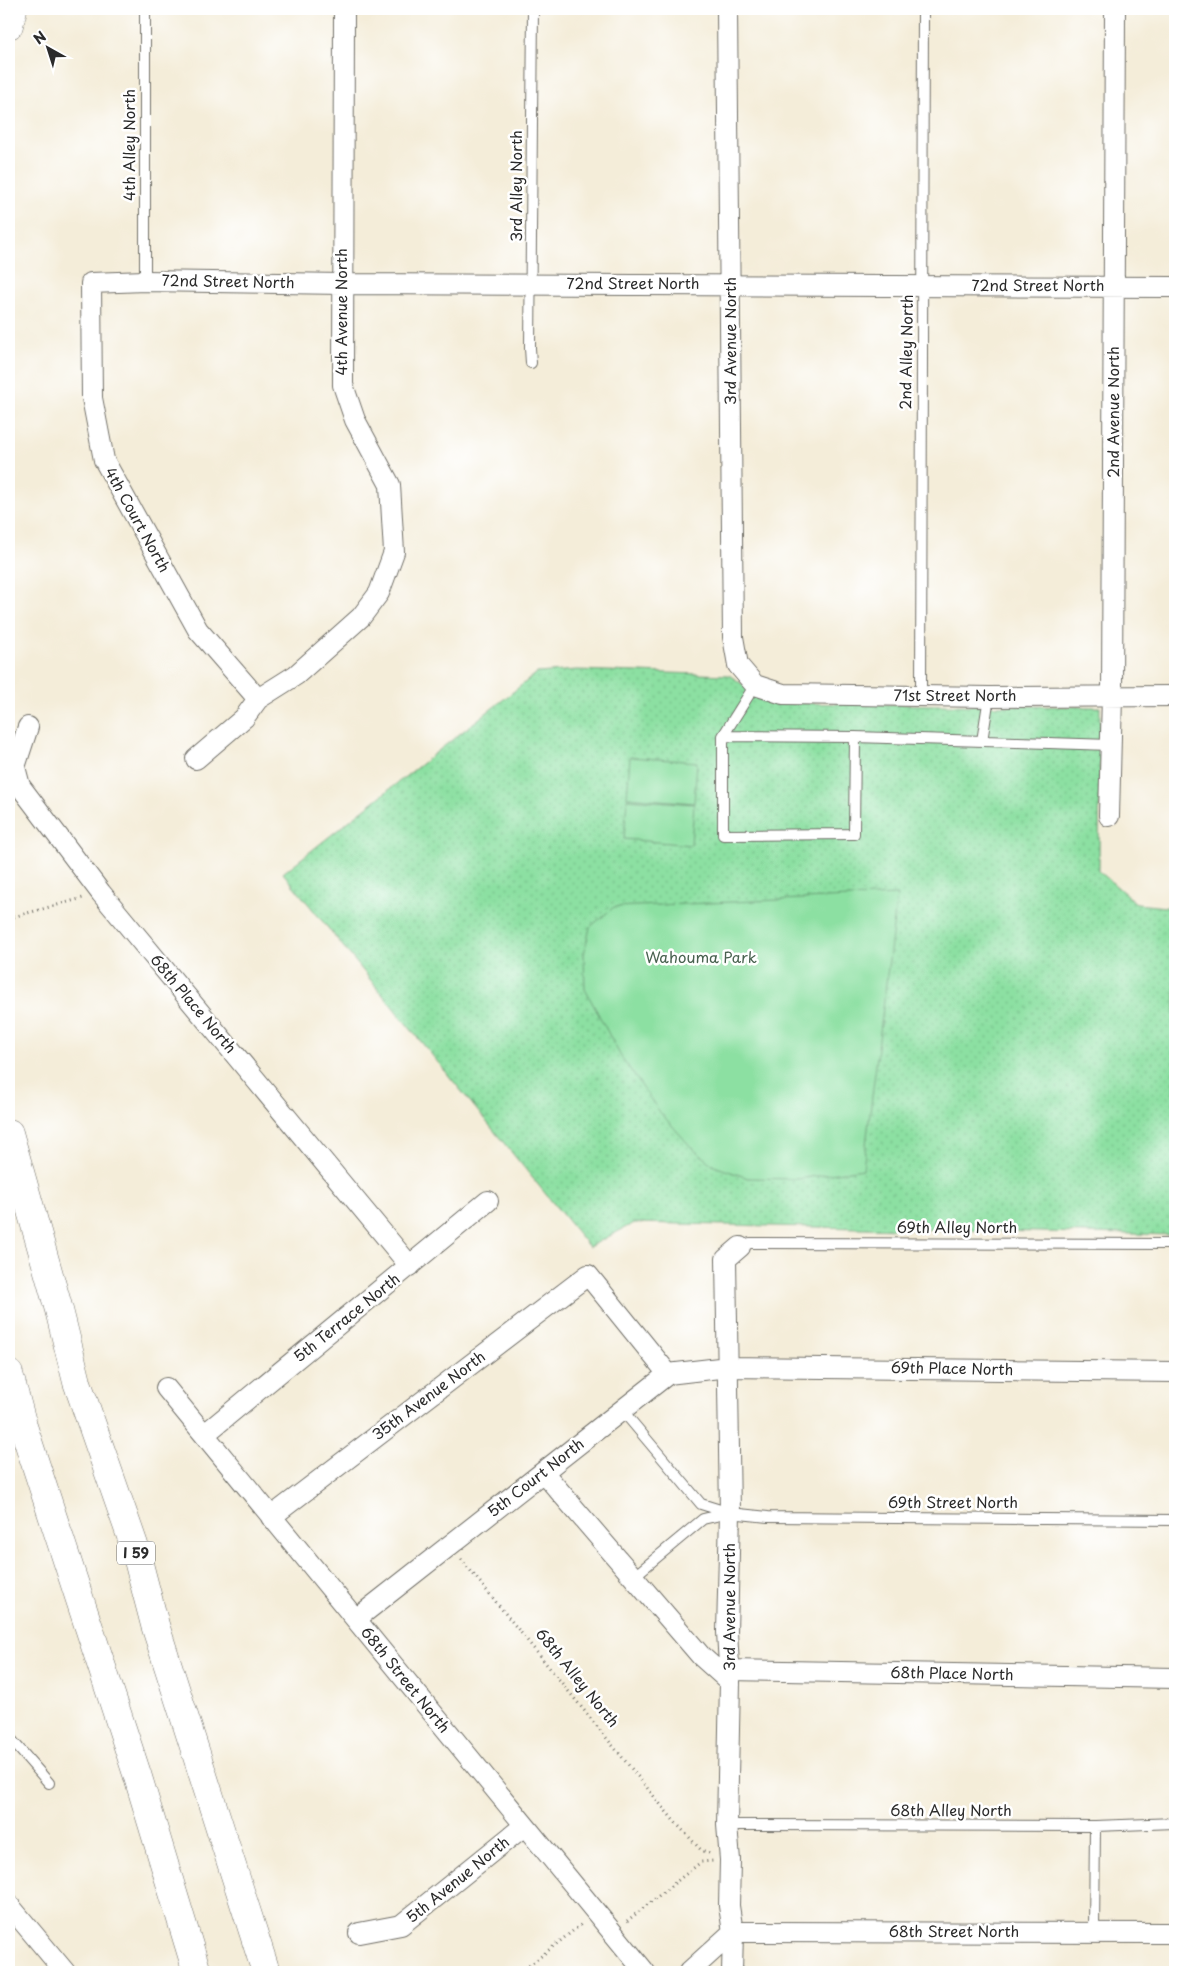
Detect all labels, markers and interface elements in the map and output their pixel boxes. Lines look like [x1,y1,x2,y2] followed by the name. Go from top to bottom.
[22,22,72,72] north arrow
[29,26,50,49] text: N
[117,89,140,201] street label: 4th Alley North
[504,130,527,242] street label: 3rd Alley North
[329,248,352,376] street label: 4th Avenue North
[161,268,295,293] street label: 72nd Street North
[566,271,700,294] street label: 72nd Street North
[971,273,1105,296] street label: 72nd Street North
[718,277,741,405] street label: 3rd Avenue North
[893,294,918,410] street label: 2nd Alley North
[1101,346,1124,478] street label: 2nd Avenue North
[100,463,177,576] street label: 4th Court North
[893,683,1017,706] street label: 71st Street North
[645,945,757,968] park label: Wahouma Park
[146,948,243,1058] street label: 68th Place North
[897,1215,1017,1238] street label: 69th Alley North
[288,1267,404,1367] street label: 5th Terrace North
[367,1344,490,1445] street label: 35th Avenue North
[891,1355,1013,1380] street label: 69th Place North
[482,1432,588,1522] street label: 5th Court North
[888,1490,1018,1513] street label: 69th Street North
[117,1542,155,1565] road number: I 59
[717,1543,740,1671] street label: 3rd Avenue North
[356,1621,456,1737] street label: 68th Street North
[531,1623,625,1732] street label: 68th Alley North
[890,1660,1014,1685] street label: 68th Place North
[890,1798,1012,1821] street label: 68th Alley North
[401,1830,514,1928] street label: 5th Avenue North
[889,1919,1019,1942] street label: 68th Street North

